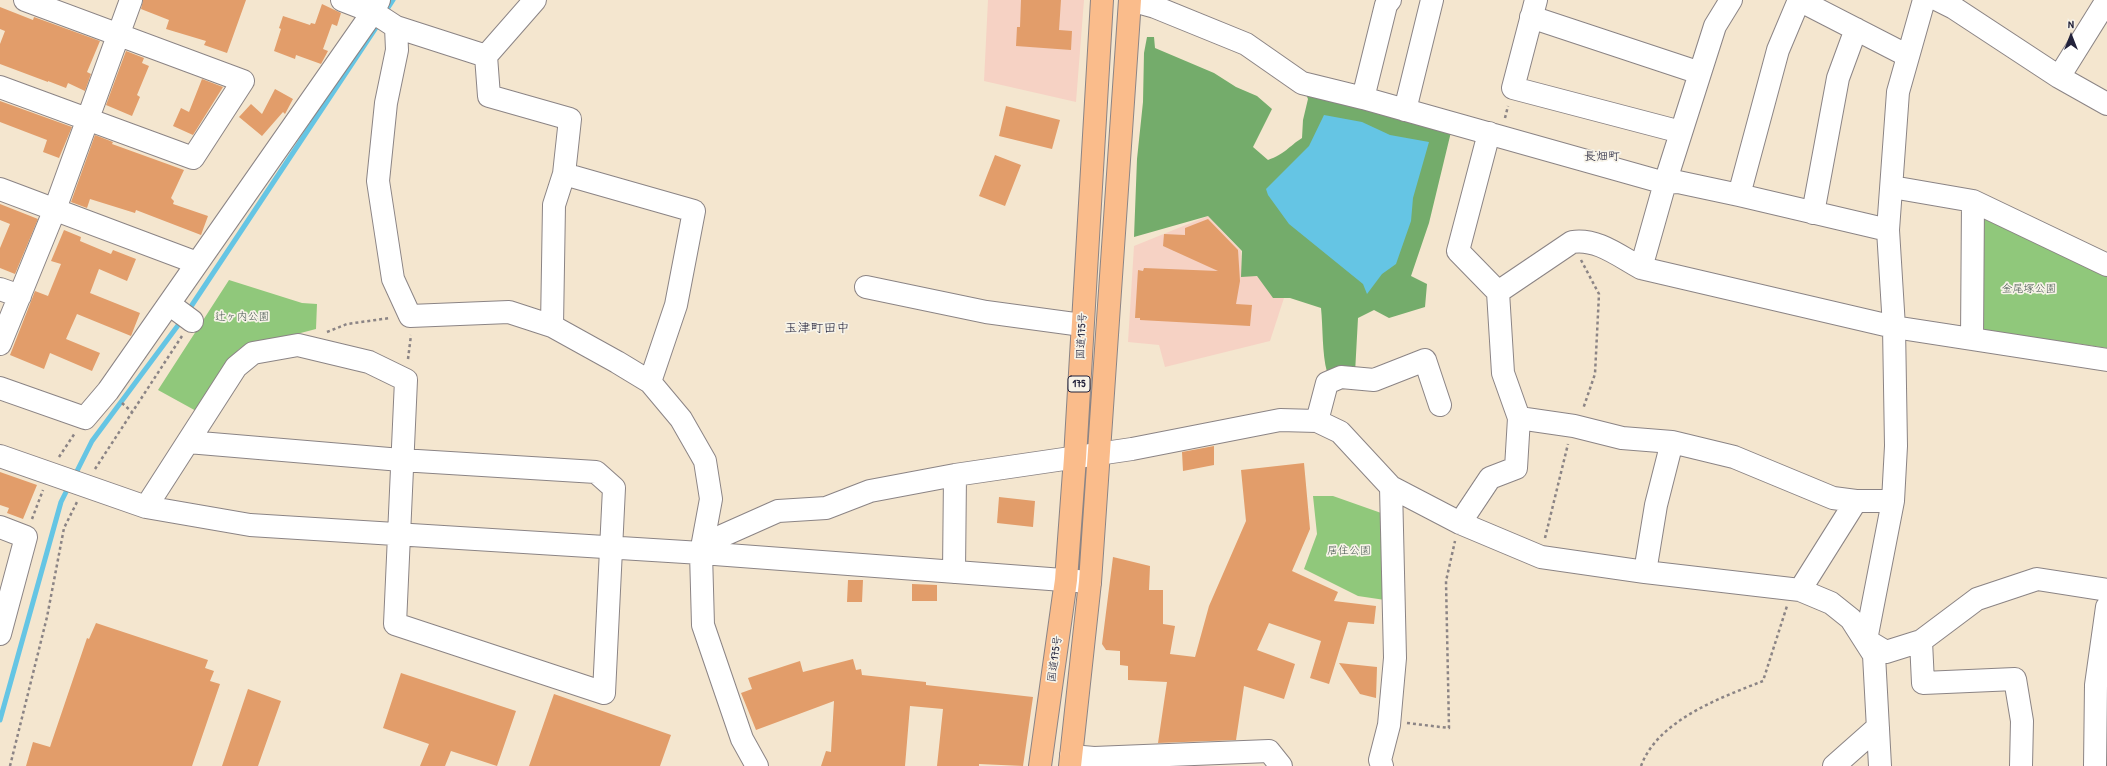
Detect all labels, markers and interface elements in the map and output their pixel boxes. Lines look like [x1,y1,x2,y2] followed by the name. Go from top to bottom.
[2051,16,2091,56] north arrow
[2068,17,2074,31] text: N
[1584,150,1620,164] district label: 長畑町
[2002,282,2056,296] park label: 金尾塚公園
[215,310,269,324] park label: 辻ヶ内公園
[1074,312,1090,360] street label: 国道175号
[785,321,849,337] district label: 玉津町田中
[1068,376,1090,392] road number: 175
[1327,544,1371,558] park label: 居住公園
[1045,635,1065,683] street label: 国道175号

